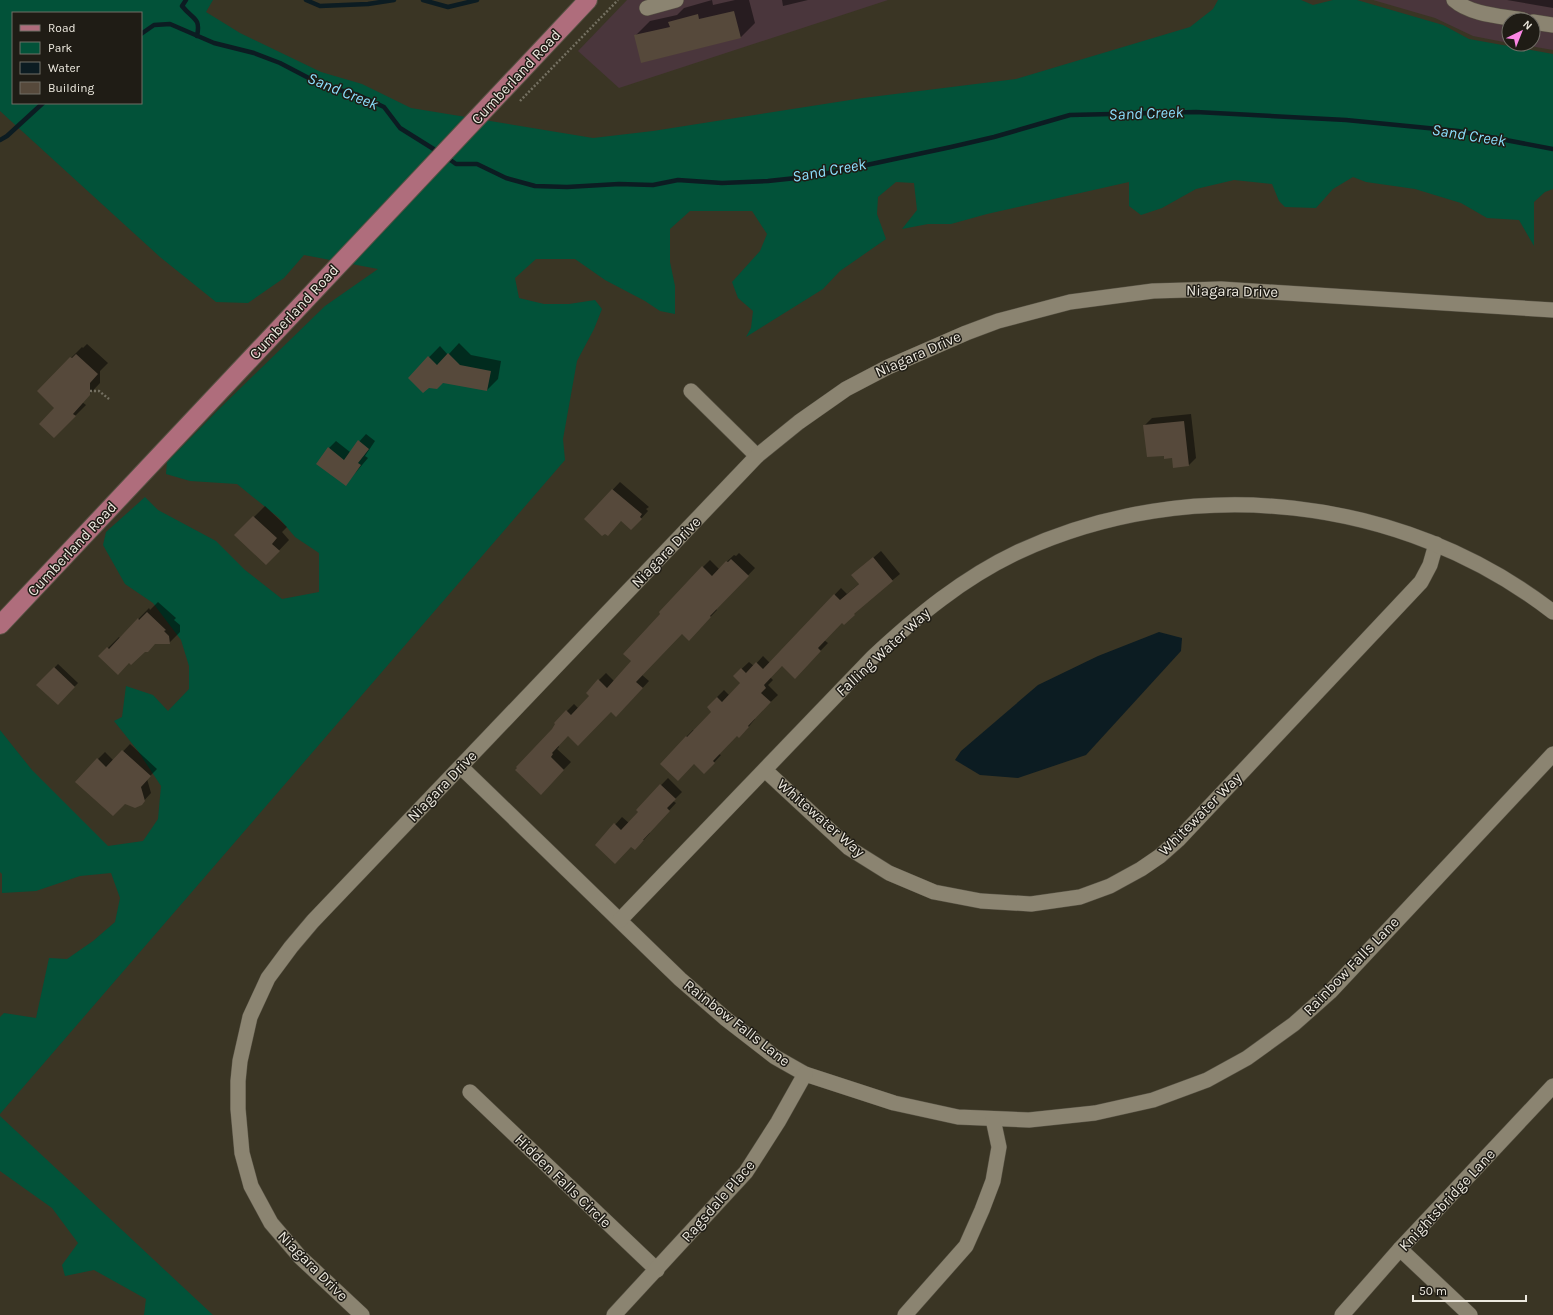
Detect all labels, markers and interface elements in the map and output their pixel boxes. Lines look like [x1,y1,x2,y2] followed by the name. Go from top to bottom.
[12,12,142,104] legend
[1501,12,1541,52] north arrow
[1520,18,1535,32] text: N
[48,21,76,35] text: Road
[468,26,564,128] street label: Cumberland Road
[48,41,73,55] text: Park
[48,61,81,75] text: Water
[305,68,382,114] water label: Sand Creek
[48,81,95,95] text: Building
[1108,102,1185,124] water label: Sand Creek
[1431,120,1508,150] water label: Sand Creek
[791,154,868,186] water label: Sand Creek
[246,261,342,363] street label: Cumberland Road
[1186,281,1278,301] street label: Niagara Drive
[872,327,964,381] street label: Niagara Drive
[24,498,120,600] street label: Cumberland Road
[628,513,704,591] street label: Niagara Drive
[832,604,934,700] street label: Falling Water Way
[404,747,480,825] street label: Niagara Drive
[1155,769,1245,859] street label: Whitewater Way
[774,775,868,861] street label: Whitewater Way
[1299,913,1403,1019] street label: Rainbow Falls Lane
[680,976,794,1070] street label: Rainbow Falls Lane
[511,1130,615,1232] street label: Hidden Falls Circle
[1395,1145,1499,1255] street label: Knightsbridge Lane
[678,1156,758,1246] street label: Ragsdale Place
[274,1227,352,1305] street label: Niagara Drive
[1413,1277,1526,1303] scale bar
[1419,1284,1447,1298] text: 50 m

